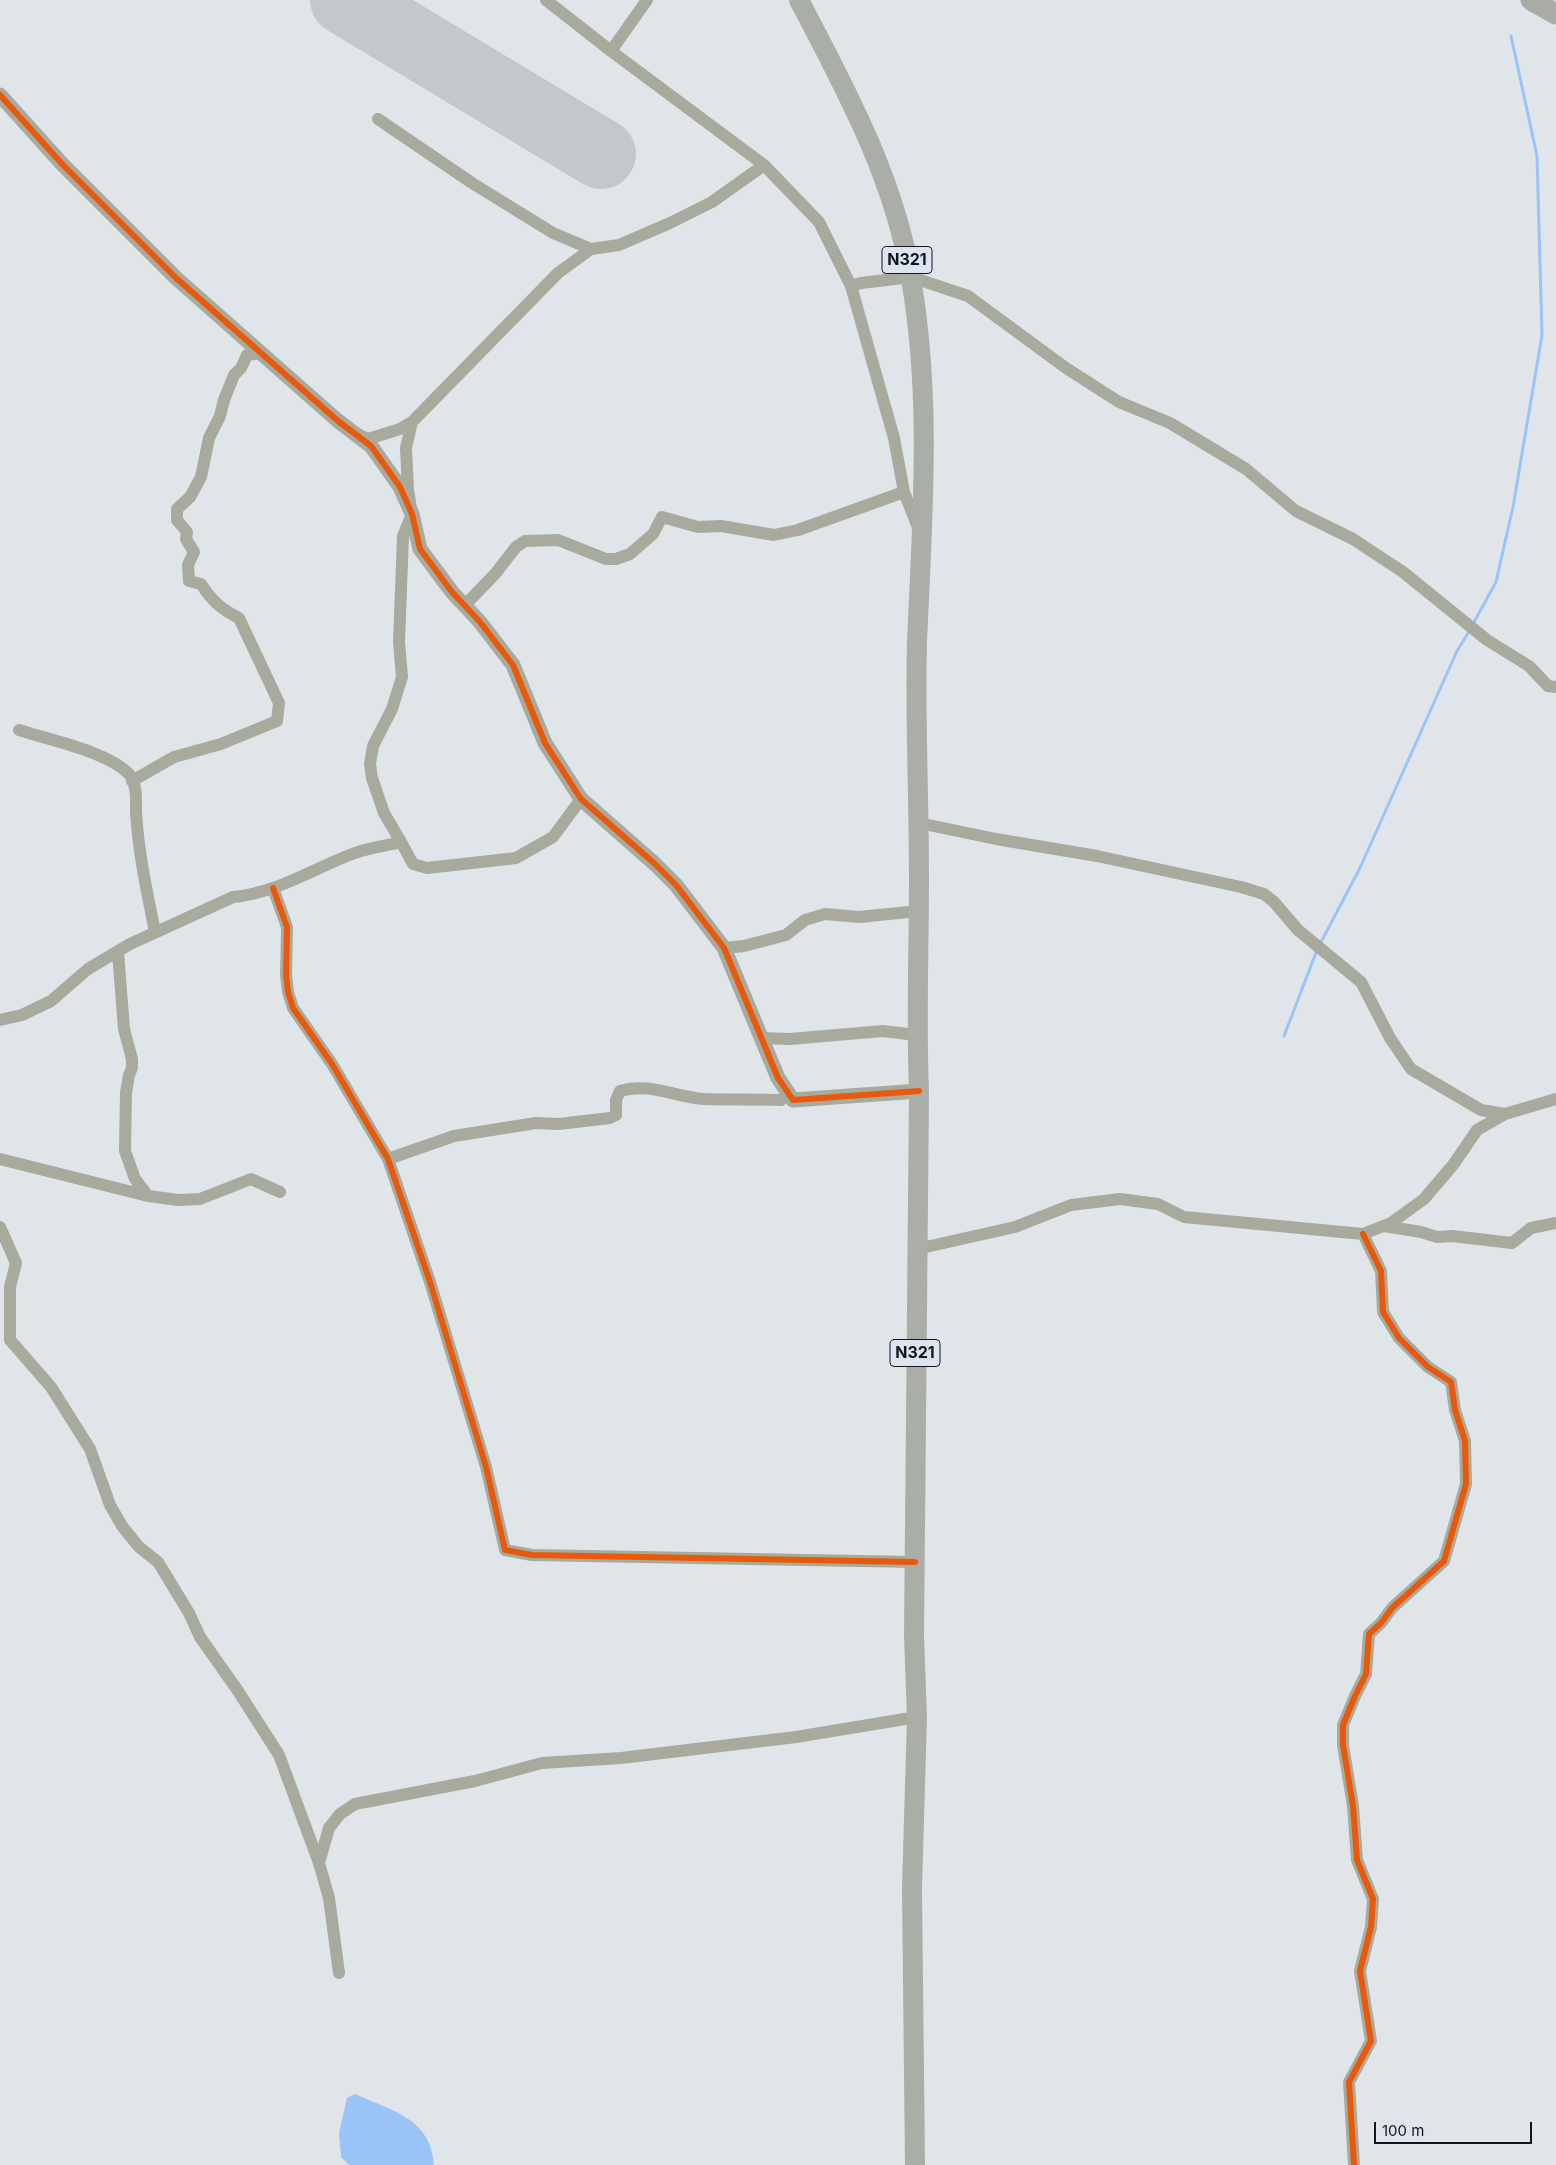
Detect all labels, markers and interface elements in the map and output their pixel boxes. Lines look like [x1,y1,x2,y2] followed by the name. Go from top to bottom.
[882,246,932,274] road number: N321
[890,1340,940,1366] road number: N321
[1376,2112,1534,2144] scale bar
[1382,2121,1424,2140] text: 100 m

